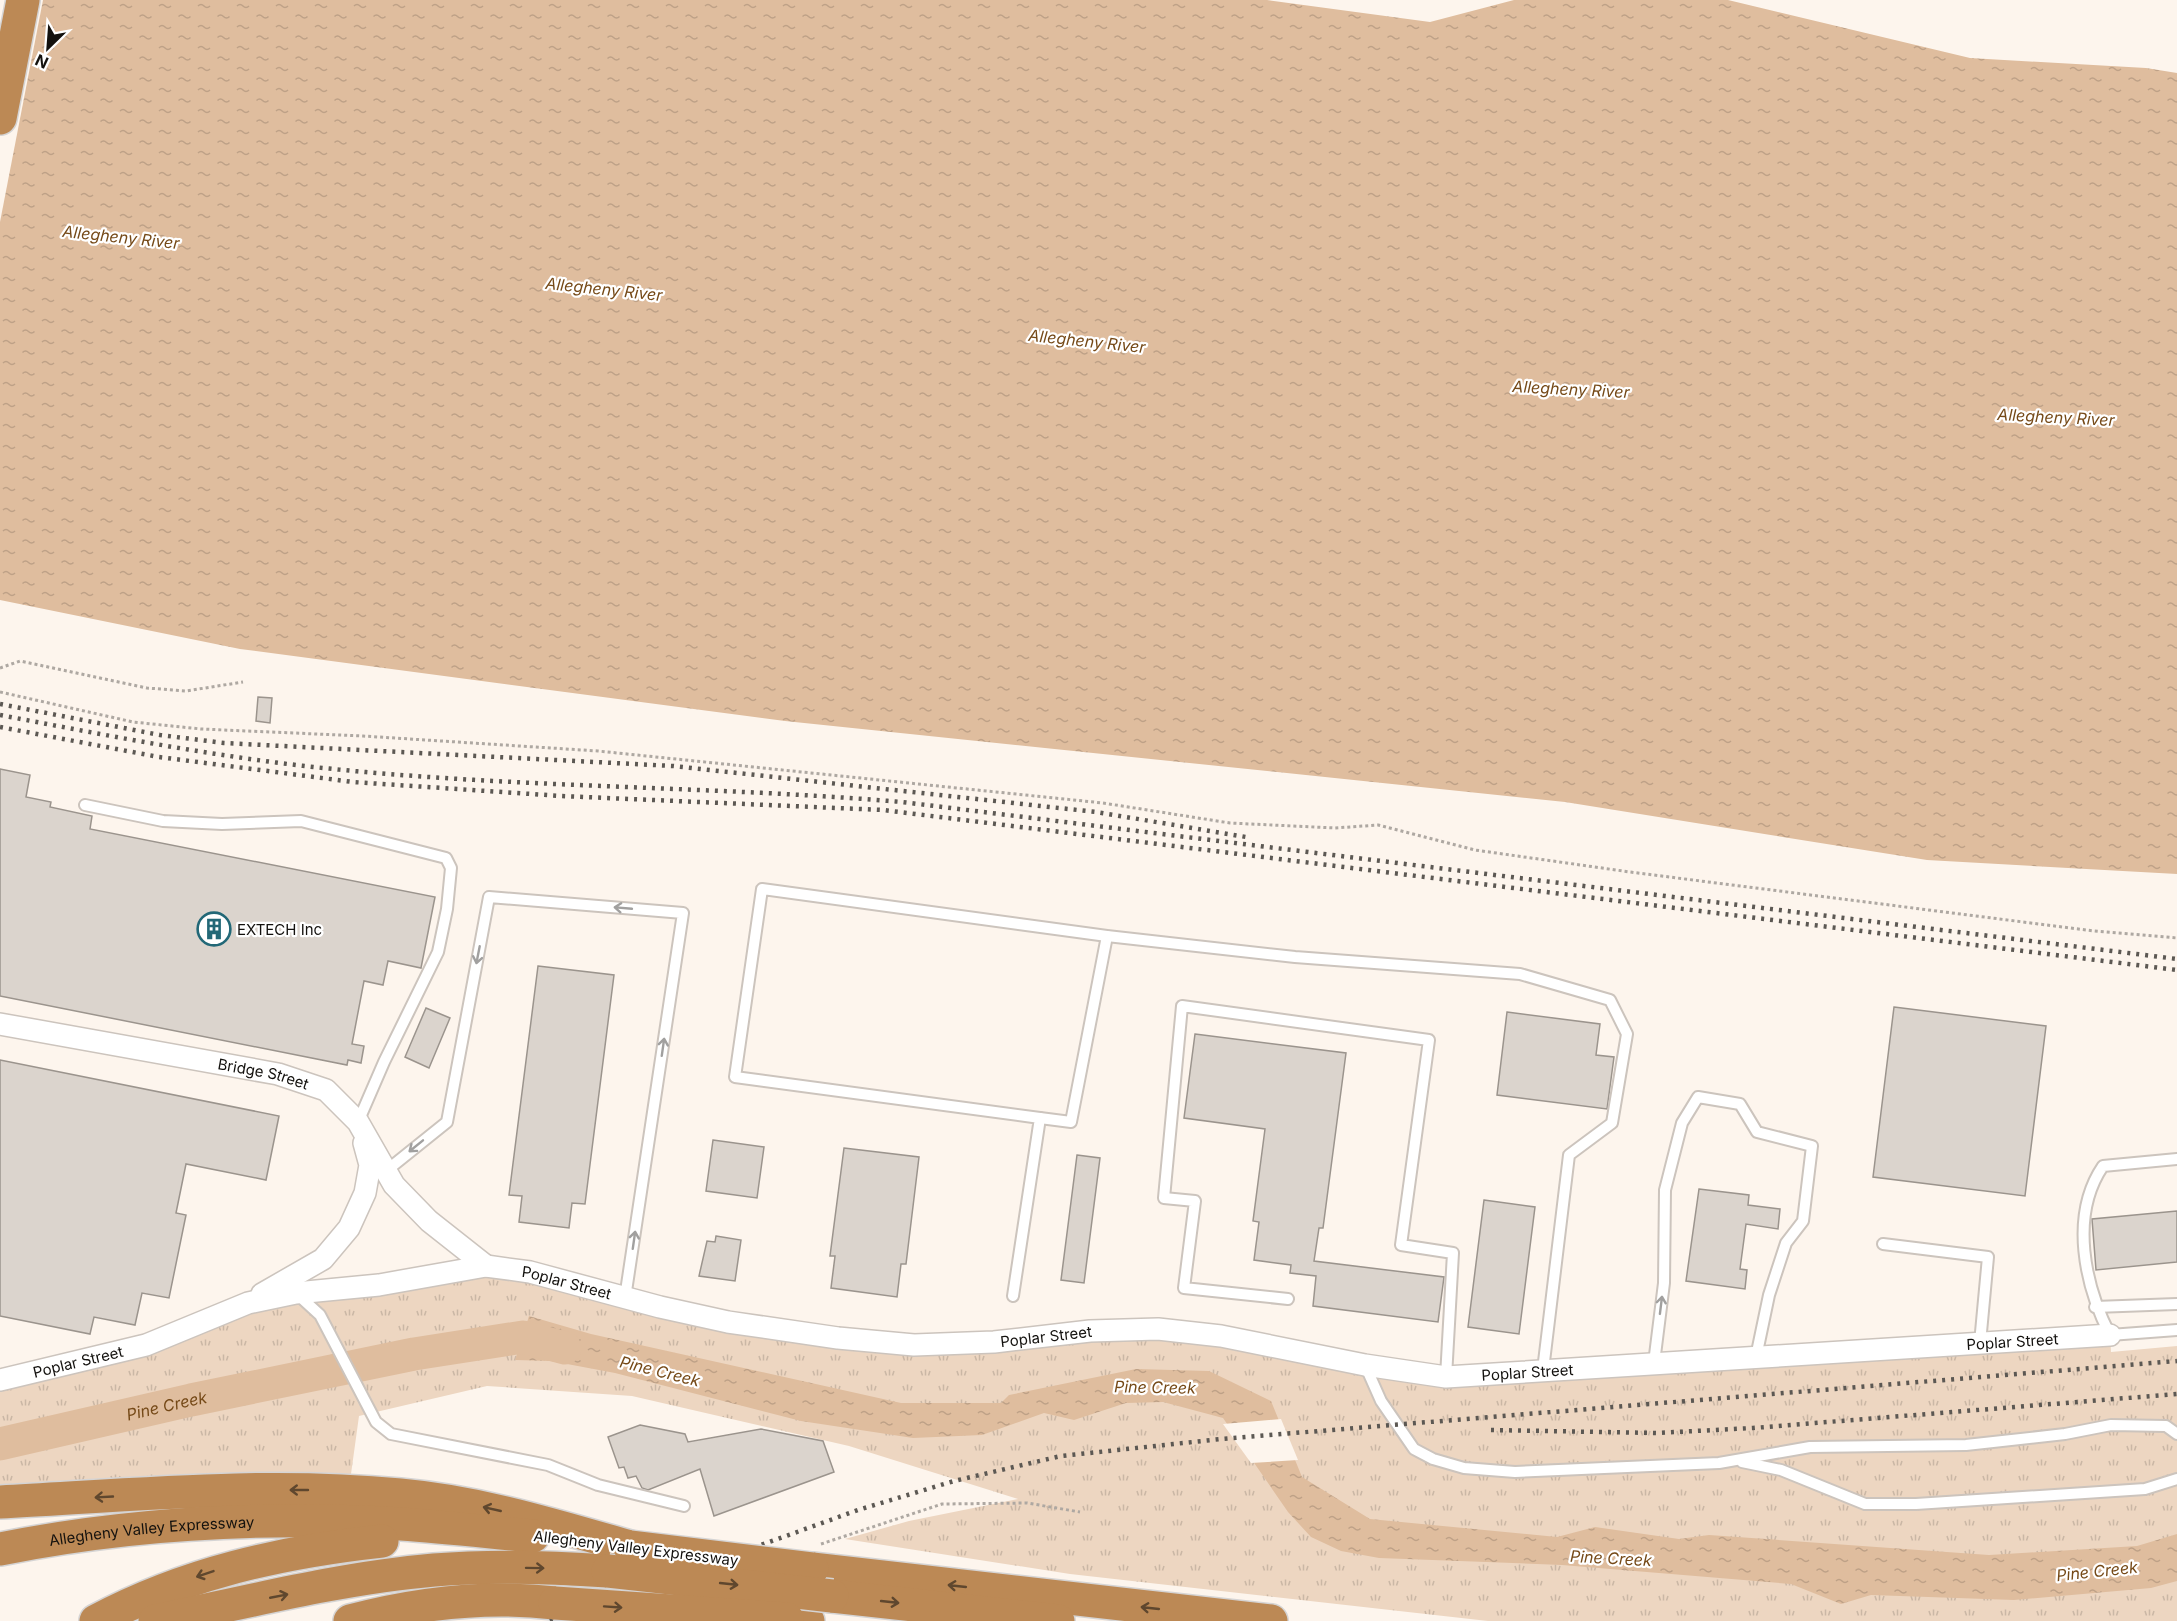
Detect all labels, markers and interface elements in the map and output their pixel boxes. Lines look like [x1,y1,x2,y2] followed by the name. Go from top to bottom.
[18,18,78,78] north arrow
[32,50,51,73] text: N
[61,221,181,253] water label: Allegheny River
[544,273,664,305] water label: Allegheny River
[1027,325,1147,357] water label: Allegheny River
[1511,376,1631,402] water label: Allegheny River
[1996,404,2116,430] water label: Allegheny River
[614,902,634,913] one-way arrow
[196,911,232,947] building icon: EXTECH Inc
[237,920,322,939] place label: EXTECH Inc
[472,945,483,965] one-way arrow
[657,1037,668,1057] one-way arrow
[216,1054,312,1093] street label: Bridge Street
[408,1140,424,1153] one-way arrow
[629,1230,640,1250] one-way arrow
[521,1262,614,1303] street label: Poplar Street
[1656,1295,1667,1315] one-way arrow
[999,1321,1093,1351] street label: Poplar Street
[1966,1329,2059,1354] street label: Poplar Street
[31,1341,125,1381] street label: Poplar Street
[618,1351,702,1391] water label: Pine Creek
[1481,1359,1574,1384] street label: Poplar Street
[1114,1376,1196,1398] water label: Pine Creek
[124,1387,209,1425] water label: Pine Creek
[289,1484,309,1496] one-way arrow
[94,1491,114,1502] one-way arrow
[483,1503,502,1515] one-way arrow
[48,1512,255,1550] street label: Allegheny Valley Expressway
[533,1526,740,1570] street label: Allegheny Valley Expressway
[1570,1546,1653,1570] water label: Pine Creek
[2055,1557,2139,1585] water label: Pine Creek
[524,1562,544,1574] one-way arrow
[197,1570,215,1581] one-way arrow
[719,1579,738,1590] one-way arrow
[947,1580,967,1591] one-way arrow
[269,1590,288,1601] one-way arrow
[880,1597,900,1608] one-way arrow
[603,1602,623,1613] one-way arrow
[1141,1602,1161,1613] one-way arrow

